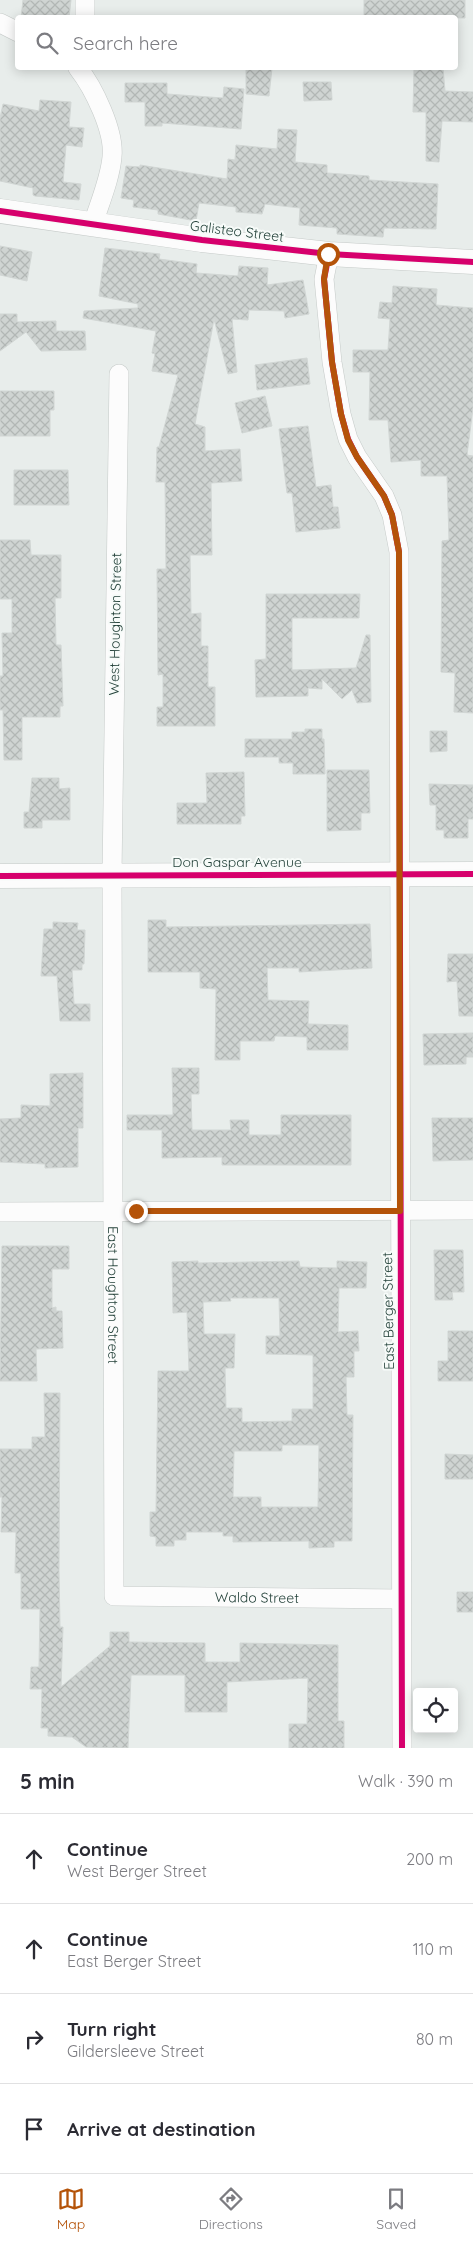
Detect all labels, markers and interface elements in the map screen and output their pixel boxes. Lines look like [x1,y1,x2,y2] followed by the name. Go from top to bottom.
[15,15,458,70] search box
[33,29,61,57] icon: search
[73,31,178,55] text: Search here
[189,216,285,246] street label: Galisteo Street
[317,243,340,266] route start
[105,552,125,696] street label: West Houghton Street
[172,853,302,871] street label: Don Gaspar Avenue
[125,1200,148,1223] route end
[104,1226,122,1364] street label: East Houghton Street
[378,1252,398,1370] street label: East Berger Street
[215,1588,299,1607] street label: Waldo Street
[413,1688,458,1733] map controls
[413,1688,458,1733] button: locate
[20,1768,75,1794] text: 5 min
[358,1771,453,1791] text: Walk · 390 m
[67,1837,148,1861] text: Continue
[20,1845,48,1873] icon: ahead
[406,1849,453,1869] text: 200 m
[67,1861,207,1881] text: West Berger Street
[67,1927,148,1951] text: Continue
[20,1935,48,1963] icon: ahead
[413,1939,453,1959] text: 110 m
[67,1951,201,1971] text: East Berger Street
[67,2017,156,2041] text: Turn right
[20,2025,48,2053] icon: right
[416,2029,453,2049] text: 80 m
[67,2041,205,2061] text: Gildersleeve Street
[20,2115,48,2143] icon: arrive
[67,2117,256,2141] text: Arrive at destination
[57,2185,85,2233] tab: Map
[199,2185,263,2233] tab: Directions
[376,2185,416,2233] tab: Saved

